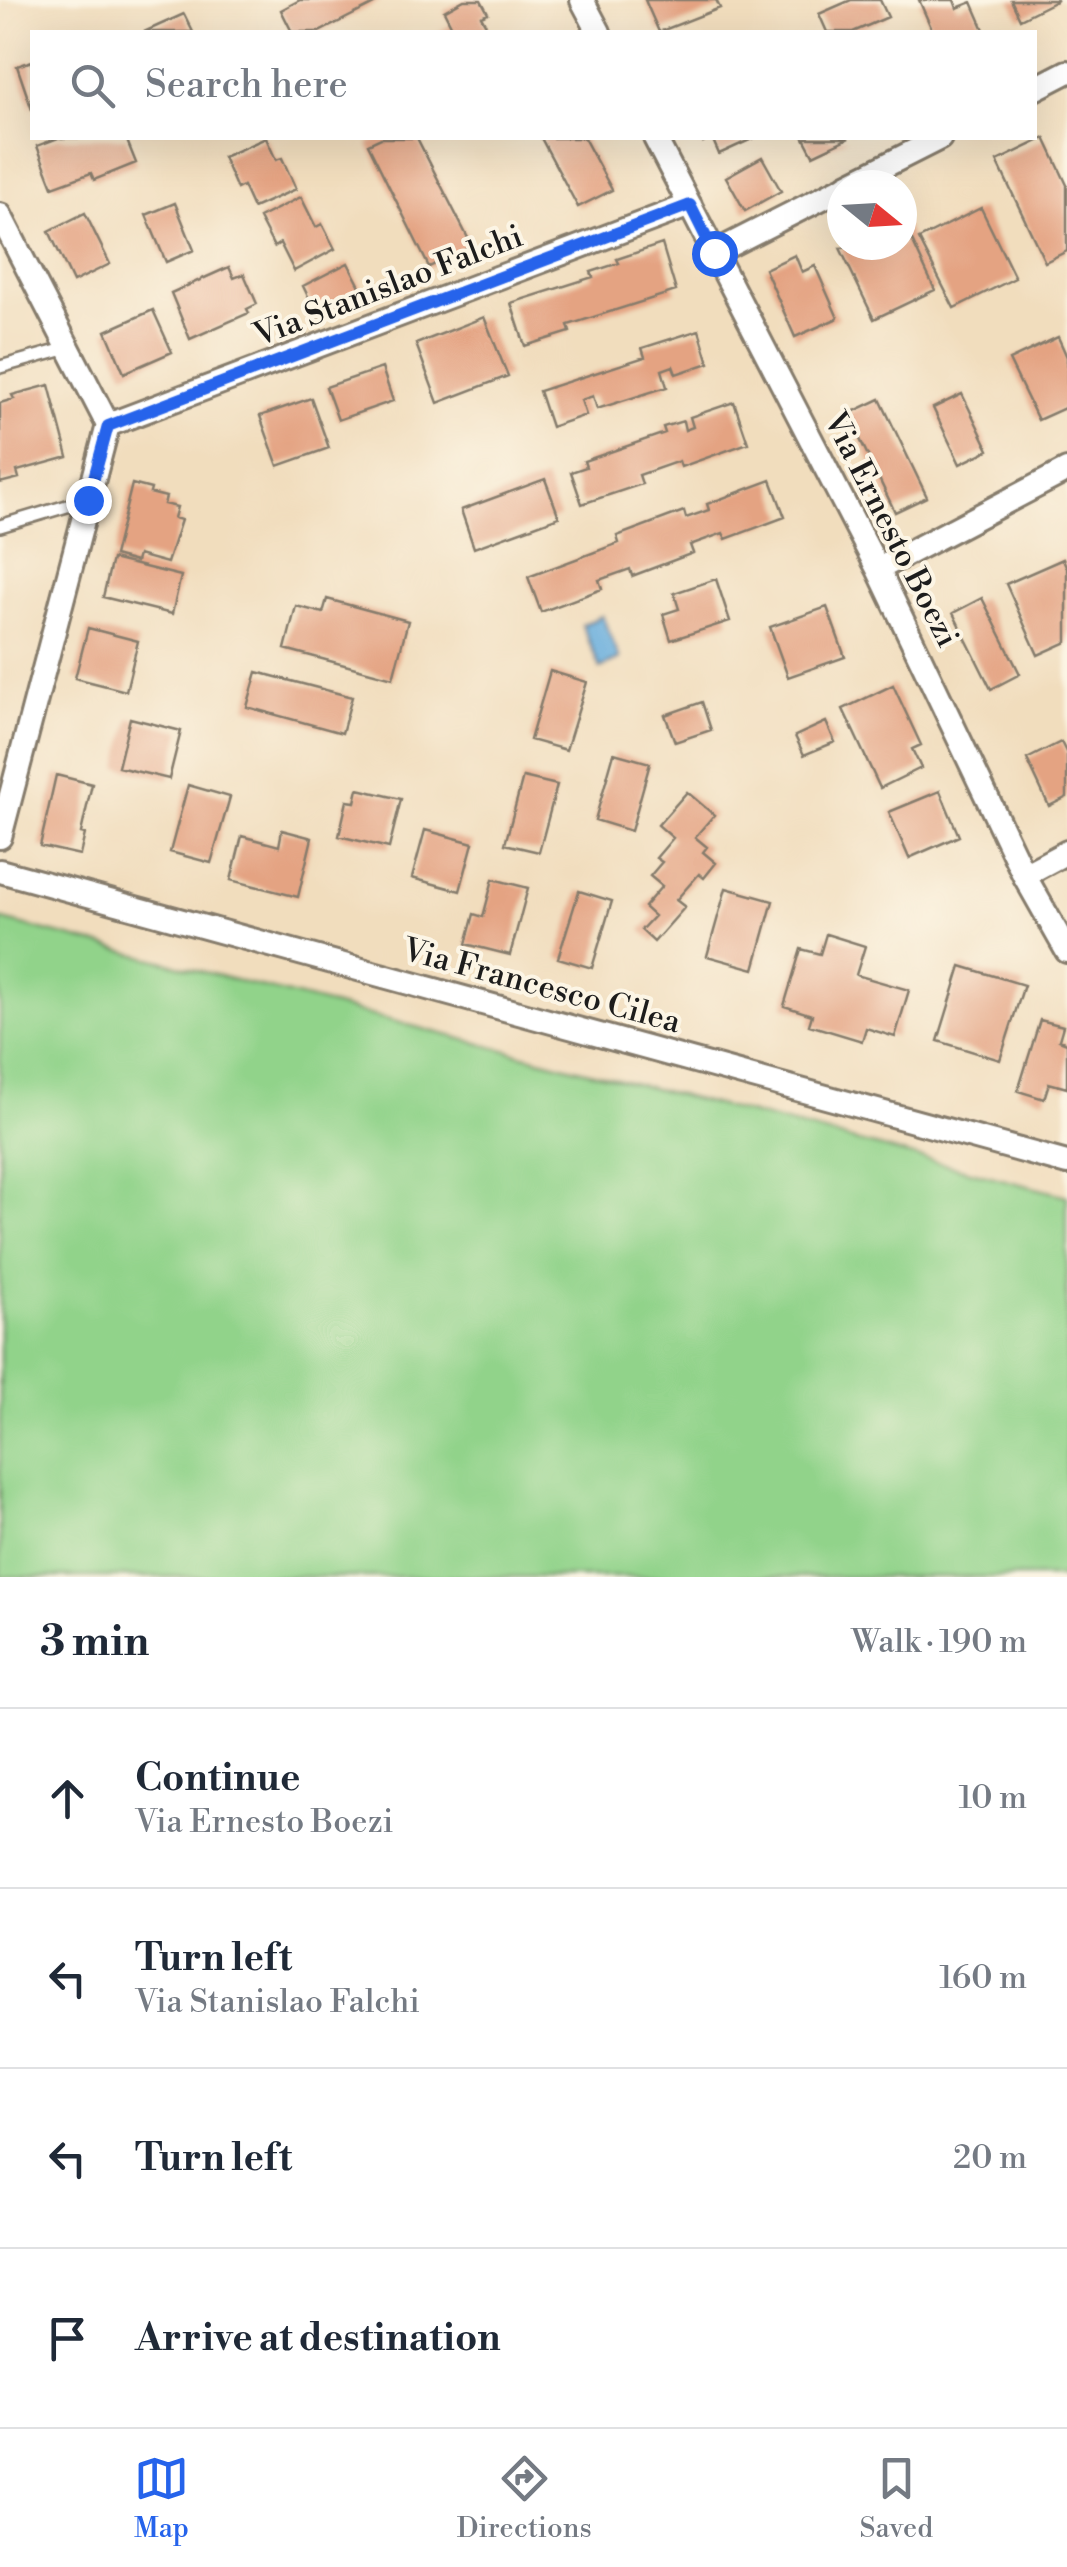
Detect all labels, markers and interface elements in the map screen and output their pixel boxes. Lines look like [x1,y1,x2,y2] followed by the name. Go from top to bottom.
[30,30,1037,140] search box
[65,58,120,113] icon: search
[145,62,348,109] text: Search here
[827,170,917,260] north arrow
[247,216,529,356] street label: Via Stanislao Falchi
[692,231,738,277] route start
[814,404,968,654] street label: Via Ernesto Boezi
[66,478,112,524] route end
[398,929,686,1042] street label: Via Francesco Cilea
[40,1616,149,1669] text: 3 min
[851,1622,1027,1662] text: Walk · 190 m
[135,1755,300,1802] text: Continue
[40,1771,95,1826] icon: ahead
[958,1778,1027,1818] text: 10 m
[135,1802,393,1842] text: Via Ernesto Boezi
[135,1935,292,1982] text: Turn left
[40,1951,95,2006] icon: left
[939,1958,1027,1998] text: 160 m
[135,1982,420,2022] text: Via Stanislao Falchi
[40,2131,95,2186] icon: left
[135,2135,292,2182] text: Turn left
[953,2138,1027,2178] text: 20 m
[40,2311,95,2366] icon: arrive
[135,2315,501,2362] text: Arrive at destination
[134,2451,189,2546] tab: Map
[457,2451,592,2546] tab: Directions
[860,2451,933,2546] tab: Saved

